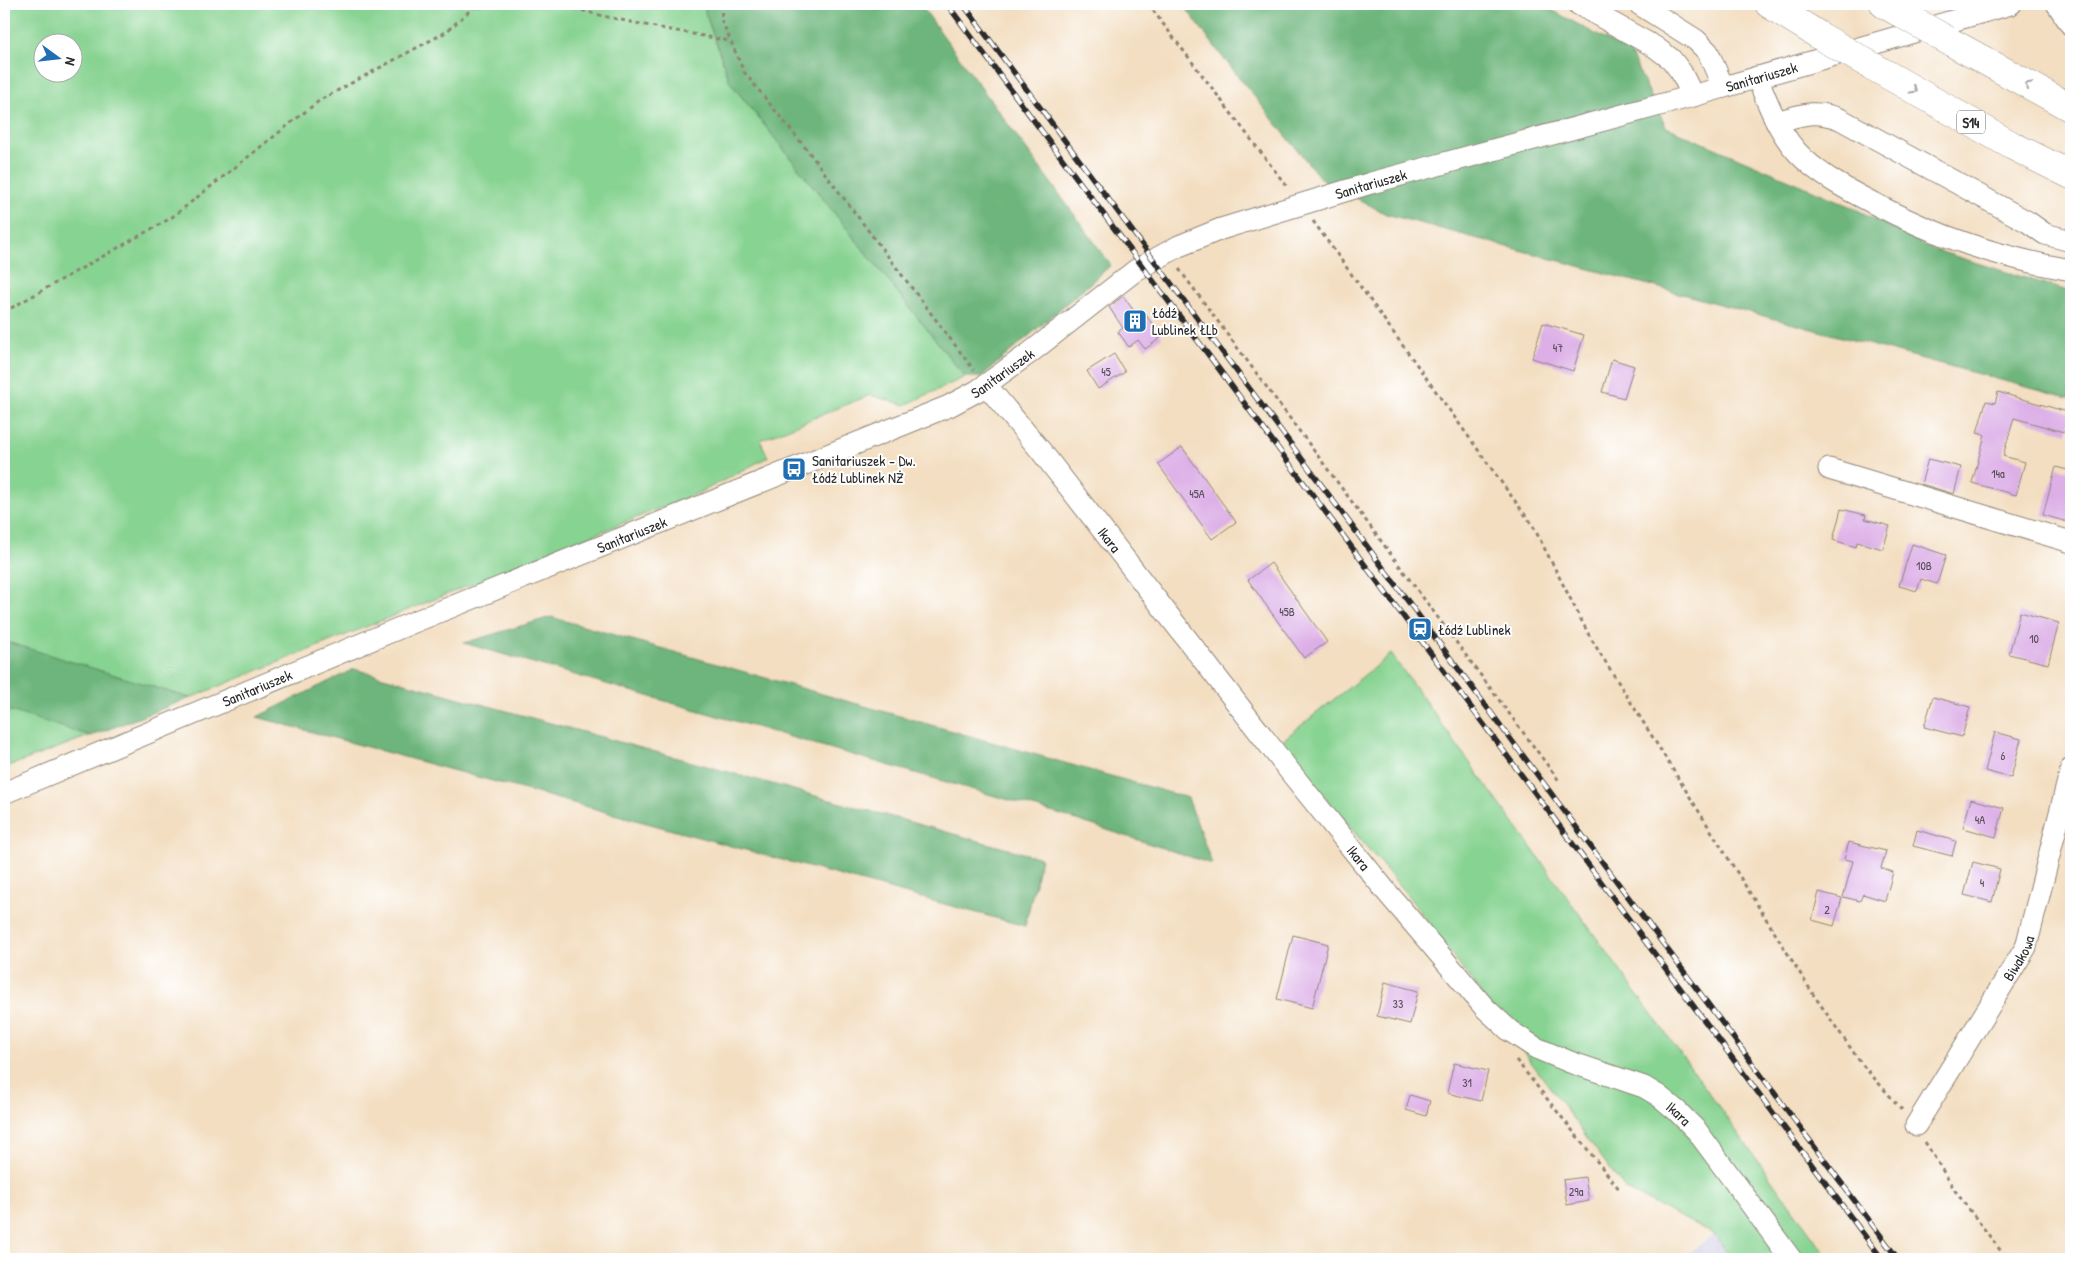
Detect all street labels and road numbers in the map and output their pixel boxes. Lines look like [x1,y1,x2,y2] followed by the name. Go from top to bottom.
[1723,56,1800,97] street label: Sanitariuszek
[1957,110,1985,134] road number: S14
[1333,163,1409,204] street label: Sanitariuszek
[967,343,1038,403] street label: Sanitariuszek
[594,511,670,558] street label: Sanitariuszek
[1093,522,1126,557] street label: Ikara
[219,664,295,711] street label: Sanitariuszek
[1342,840,1376,875] street label: Ikara
[1997,933,2039,985] street label: Biwakowa
[1662,1096,1696,1130] street label: Ikara

